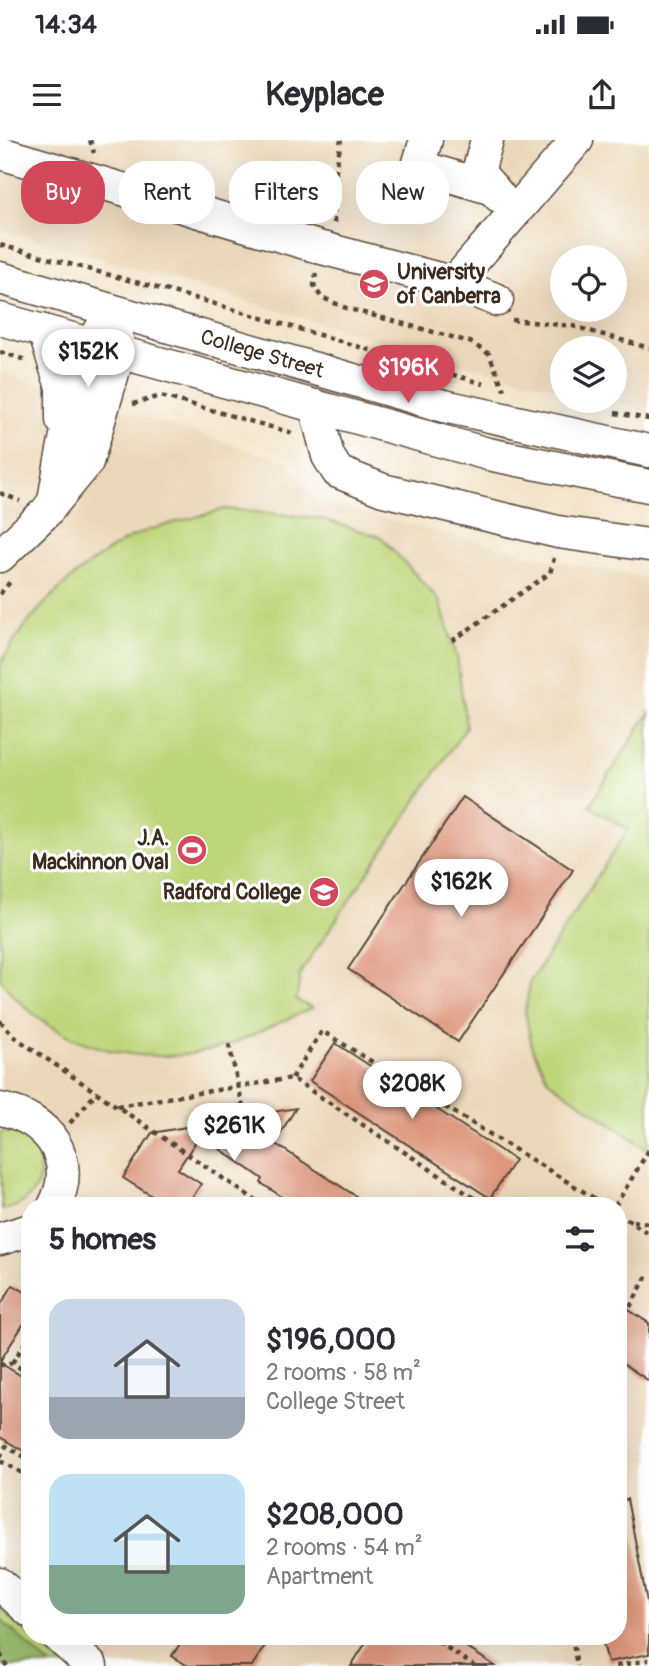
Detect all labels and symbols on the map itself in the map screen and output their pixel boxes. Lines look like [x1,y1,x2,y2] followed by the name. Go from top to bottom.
[396,259,501,310] place label: University of Canberra
[357,267,391,301] school or university icon: University of Canberra
[197,324,327,385] street label: College Street
[39,330,137,389] pin: $152K
[359,345,457,405] pin: $196K
[32,825,169,876] place label: J.A. Mackinnon Oval
[175,833,209,867] sports icon: J.A. Mackinnon Oval
[412,860,510,919] pin: $162K
[307,875,341,909] school or university icon: Radford College
[163,879,302,906] place label: Radford College
[363,1062,461,1121] pin: $208K
[185,1104,283,1163] pin: $261K

